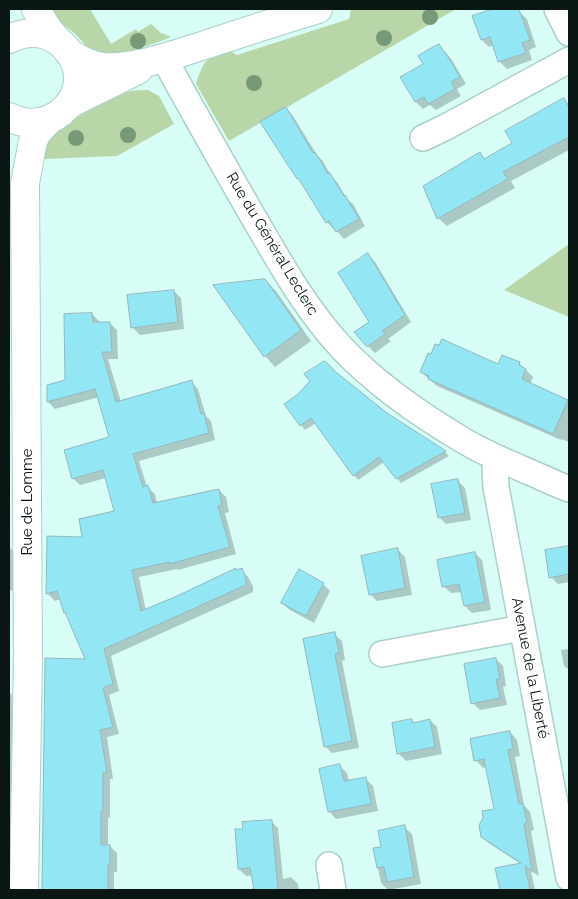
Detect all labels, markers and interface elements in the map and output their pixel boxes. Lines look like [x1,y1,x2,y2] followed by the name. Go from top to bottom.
[222,169,322,319] street label: Rue du Général Leclerc
[18,448,36,556] street label: Rue de Lomme
[507,596,553,740] street label: Avenue de la Liberté

